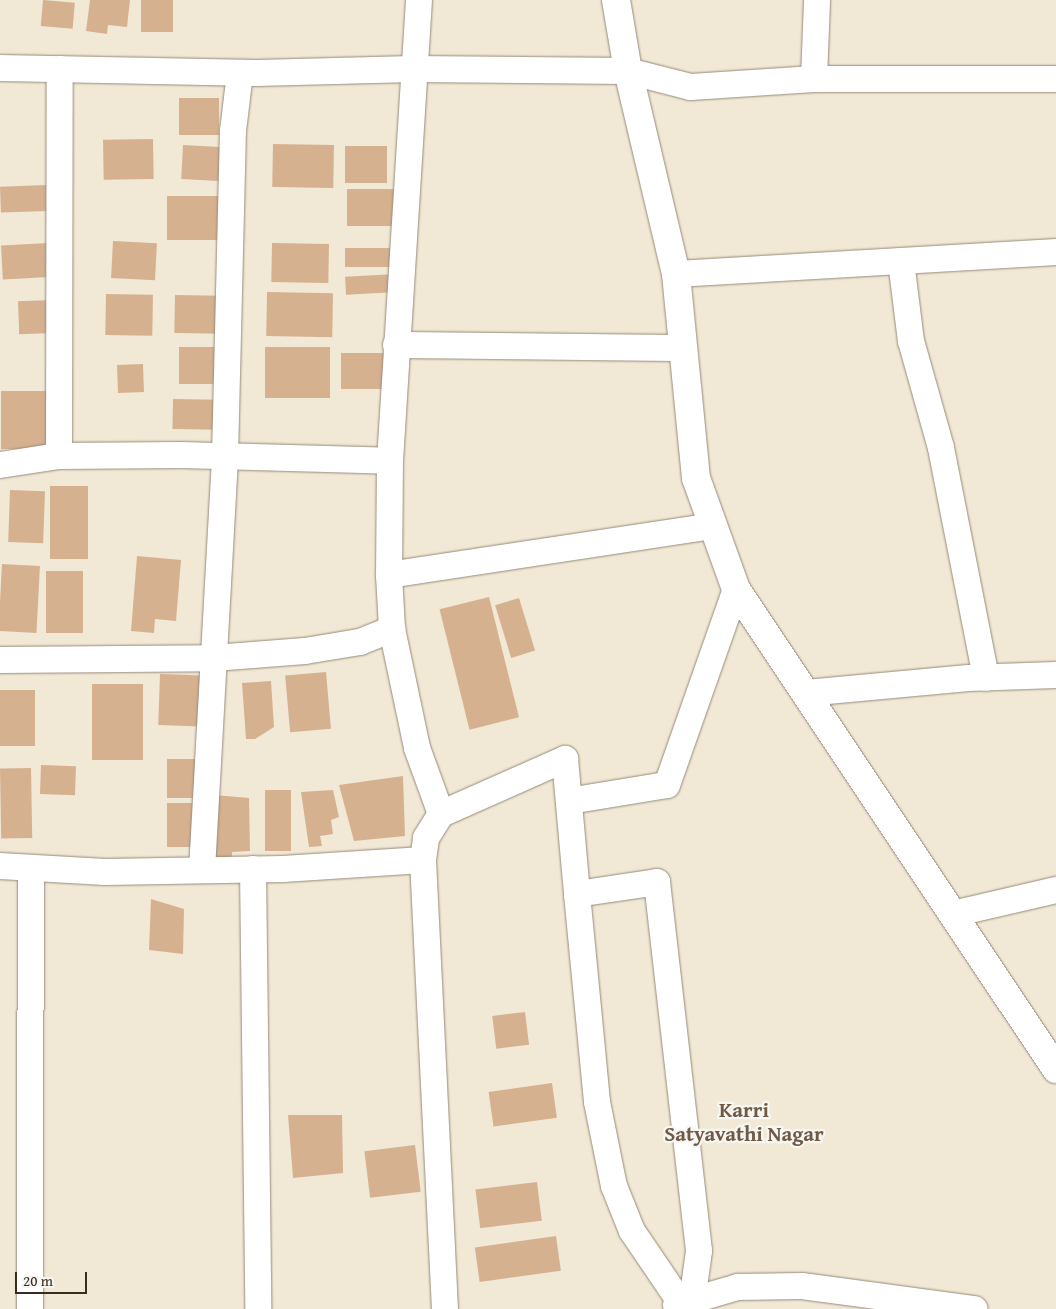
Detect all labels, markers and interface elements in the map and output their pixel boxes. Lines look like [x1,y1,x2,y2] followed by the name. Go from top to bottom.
[664,1097,824,1147] district label: Karri Satyavathi Nagar
[18,1262,90,1294] scale bar
[23,1270,53,1291] text: 20 m

